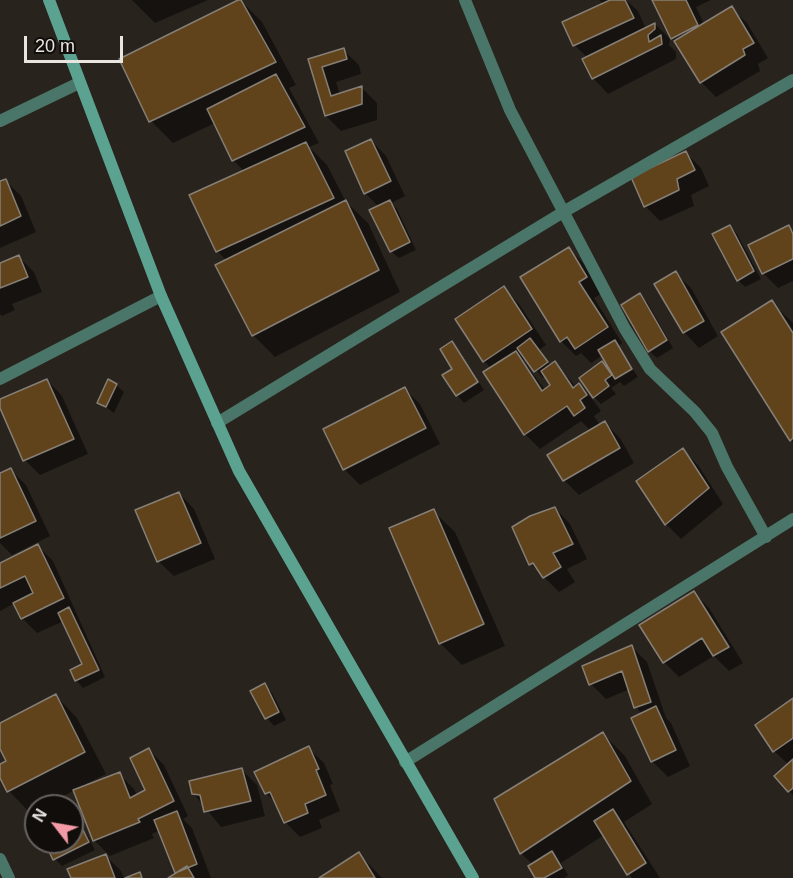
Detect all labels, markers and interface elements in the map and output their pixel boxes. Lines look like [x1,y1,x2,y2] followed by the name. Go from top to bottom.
[27,24,126,62] scale bar
[35,36,75,56] text: 20 m
[24,794,84,854] north arrow
[30,806,50,825] text: N

